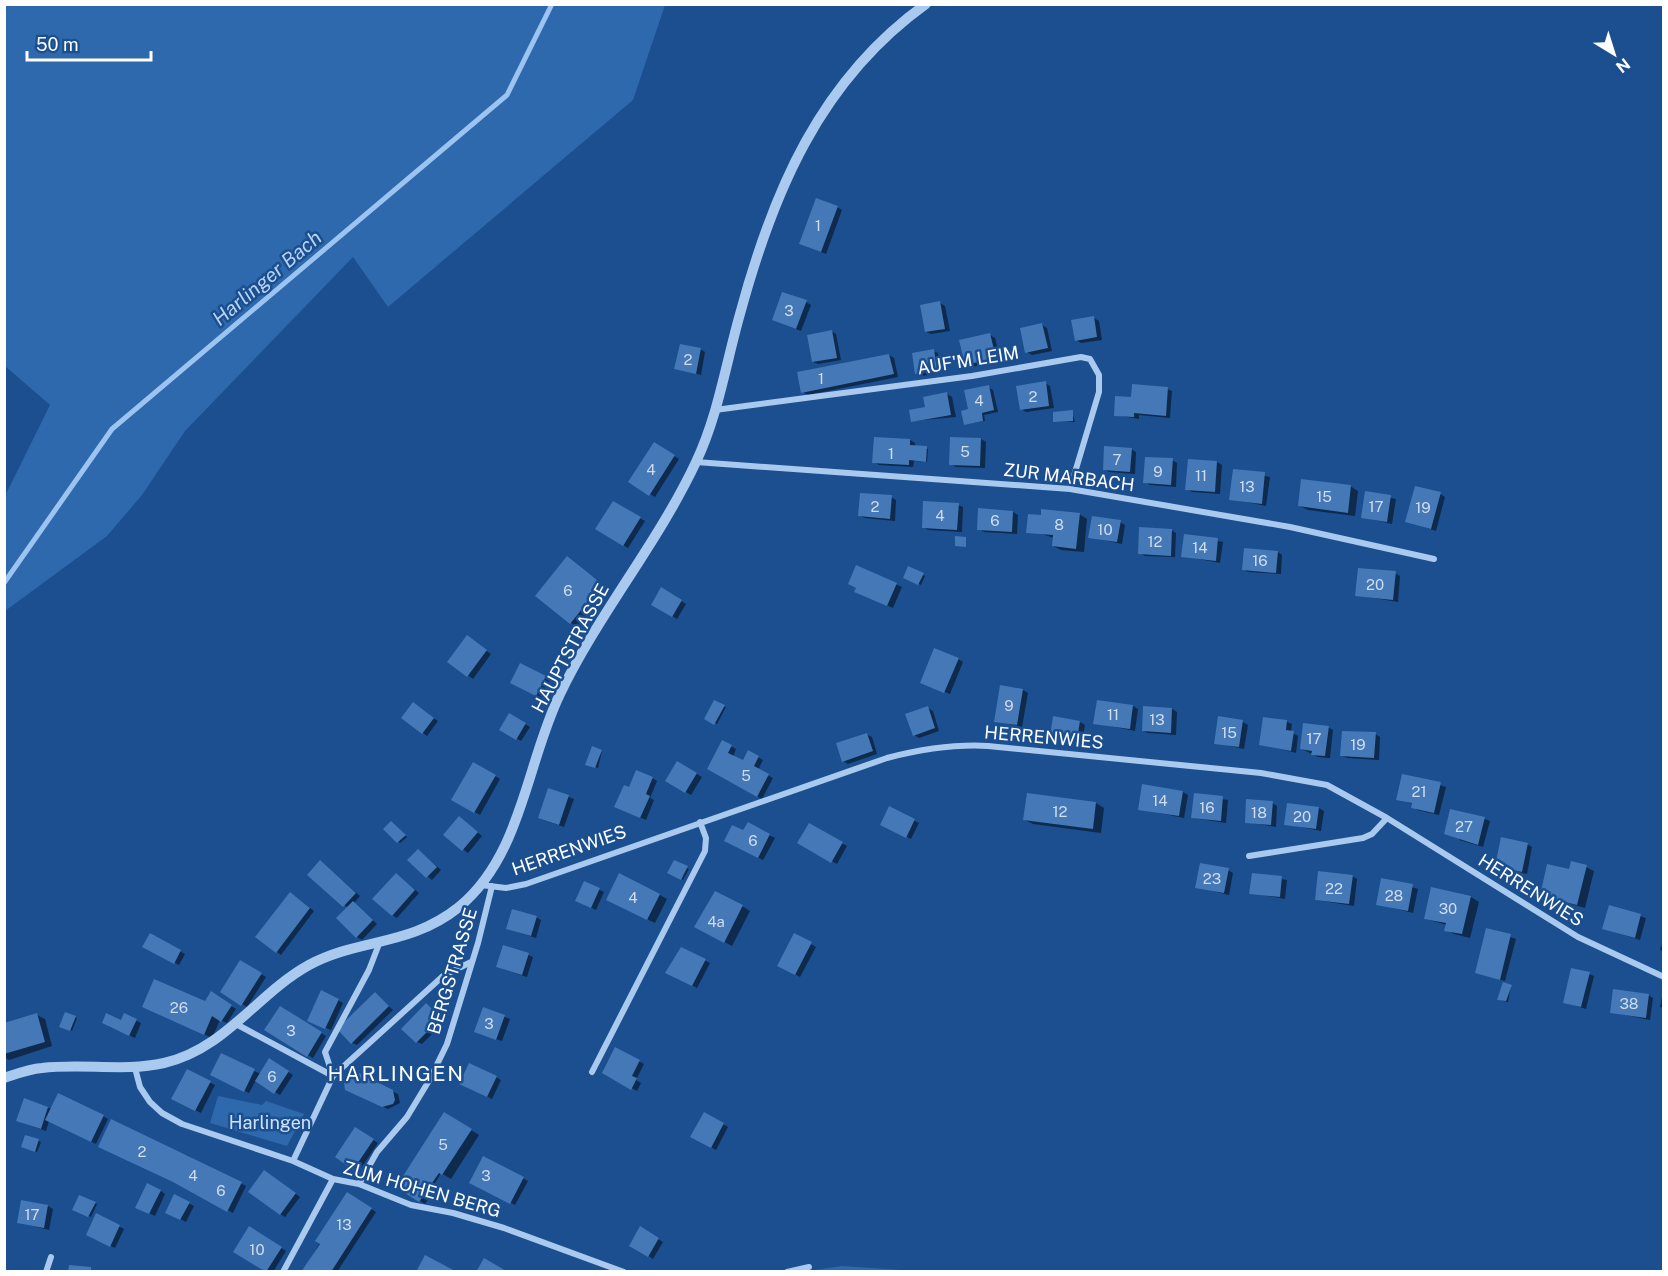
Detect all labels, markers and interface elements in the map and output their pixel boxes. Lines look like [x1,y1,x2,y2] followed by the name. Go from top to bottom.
[27,24,152,62] scale bar
[1584,24,1644,84] north arrow
[36,34,79,55] text: 50 m
[1612,54,1634,77] text: N
[815,217,821,234] house number: 1
[208,225,326,331] water label: Harlinger Bach
[784,302,794,319] house number: 3
[916,342,1020,378] street label: AUF'M LEIM
[684,351,693,368] house number: 2
[818,370,824,387] house number: 1
[1029,388,1038,405] house number: 2
[974,392,984,409] house number: 4
[960,443,970,460] house number: 5
[888,445,894,462] house number: 1
[1112,451,1122,468] house number: 7
[1002,459,1136,495] street label: ZUR MARBACH
[646,461,656,478] house number: 4
[1153,463,1163,480] house number: 9
[1195,467,1207,484] house number: 11
[1239,478,1255,495] house number: 13
[1316,488,1332,505] house number: 15
[871,498,880,515] house number: 2
[1368,498,1384,515] house number: 17
[1415,499,1431,516] house number: 19
[935,507,945,524] house number: 4
[990,512,1000,529] house number: 6
[1054,516,1064,533] house number: 8
[1097,521,1113,538] house number: 10
[1147,533,1163,550] house number: 12
[1192,539,1208,556] house number: 14
[1252,552,1268,569] house number: 16
[1366,576,1384,593] house number: 20
[527,580,613,716] street label: HAUPTSTRASSE
[563,582,573,599] house number: 6
[1004,697,1014,714] house number: 9
[1107,706,1119,723] house number: 11
[1149,711,1165,728] house number: 13
[983,721,1105,753] street label: HERRENWIES
[1221,724,1237,741] house number: 15
[1306,730,1322,747] house number: 17
[1350,736,1366,753] house number: 19
[741,767,751,784] house number: 5
[1411,783,1427,800] house number: 21
[1152,792,1168,809] house number: 14
[1199,799,1215,816] house number: 16
[1052,803,1068,820] house number: 12
[1251,804,1267,821] house number: 18
[1293,808,1311,825] house number: 20
[1455,818,1473,835] house number: 27
[509,821,629,879] street label: HERRENWIES
[748,832,758,849] house number: 6
[1475,849,1587,931] street label: HERRENWIES
[1203,870,1221,887] house number: 23
[1325,880,1343,897] house number: 22
[1385,887,1403,904] house number: 28
[628,889,638,906] house number: 4
[1439,900,1457,917] house number: 30
[423,905,481,1037] street label: BERGSTRASSE
[707,913,725,930] house number: 4a
[1619,995,1639,1012] house number: 38
[170,999,188,1016] house number: 26
[484,1015,494,1032] house number: 3
[286,1022,296,1039] house number: 3
[327,1061,465,1086] district label: HARLINGEN
[267,1068,277,1085] house number: 6
[229,1112,311,1133] park label: Harlingen
[438,1136,448,1153] house number: 5
[138,1143,147,1160] house number: 2
[341,1156,503,1222] street label: ZUM HOHEN BERG
[188,1167,198,1184] house number: 4
[481,1167,491,1184] house number: 3
[216,1182,226,1199] house number: 6
[24,1206,40,1223] house number: 17
[336,1216,352,1233] house number: 13
[249,1241,265,1258] house number: 10

